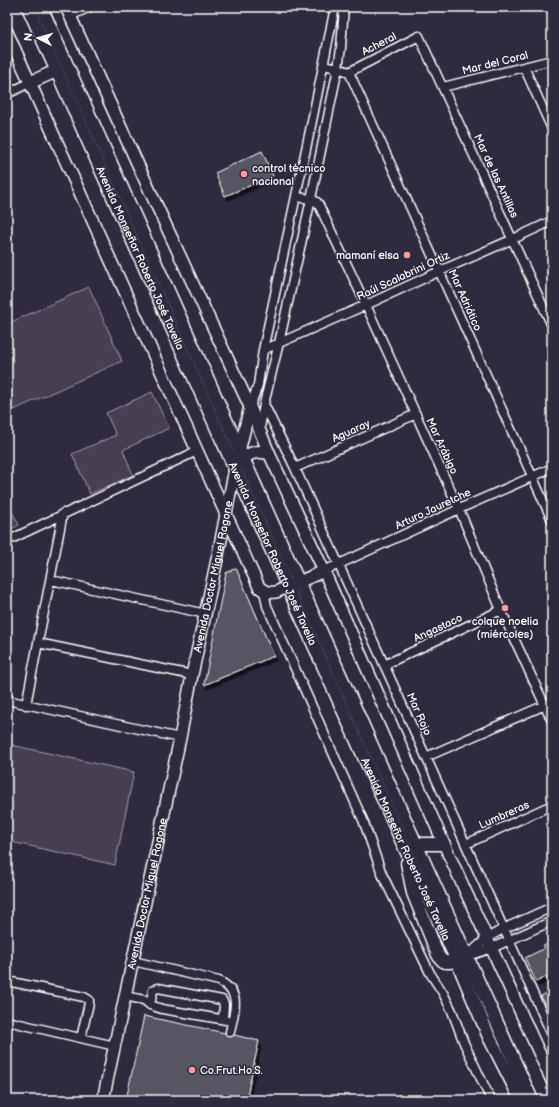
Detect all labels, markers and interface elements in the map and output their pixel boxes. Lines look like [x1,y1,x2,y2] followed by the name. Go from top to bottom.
[18,18,58,58] north arrow
[359,30,399,58] street label: Acheral
[22,32,35,42] text: N
[461,49,529,77] street label: Mar del Coral
[471,132,521,220] street label: Mar de las Antillas
[252,162,326,188] place label: control técnico nacional
[94,164,187,352] street label: Avenida Monseñor Roberto José Tavella
[239,169,249,179] marker: control técnico nacional
[355,248,452,303] street label: Raúl Scalabrini Ortiz
[336,249,399,262] place label: mamaní elsa
[402,250,412,260] marker: mamaní elsa
[446,267,484,333] street label: Mar Adriático
[423,416,461,476] street label: Mar Arábigo
[330,417,372,445] street label: Aguaray
[226,460,320,647] street label: Avenida Monseñor Roberto José Tavella
[393,486,473,532] street label: Arturo Jauretche
[191,499,235,653] street label: Avenida Doctor Miguel Ragone
[500,603,510,613] marker: colque noelia (miércoles)
[412,611,464,645] street label: Angastaco
[472,615,538,641] place label: colque noelia (miércoles)
[404,691,434,737] street label: Mar Rojo
[359,756,453,943] street label: Avenida Monseñor Roberto José Tavella
[477,798,532,832] street label: Lumbreras
[124,816,169,971] street label: Avenida Doctor Miguel Ragone
[200,1064,263,1077] place label: Co.Frut.Ho.S.
[187,1065,197,1075] marker: Co.Frut.Ho.S.

